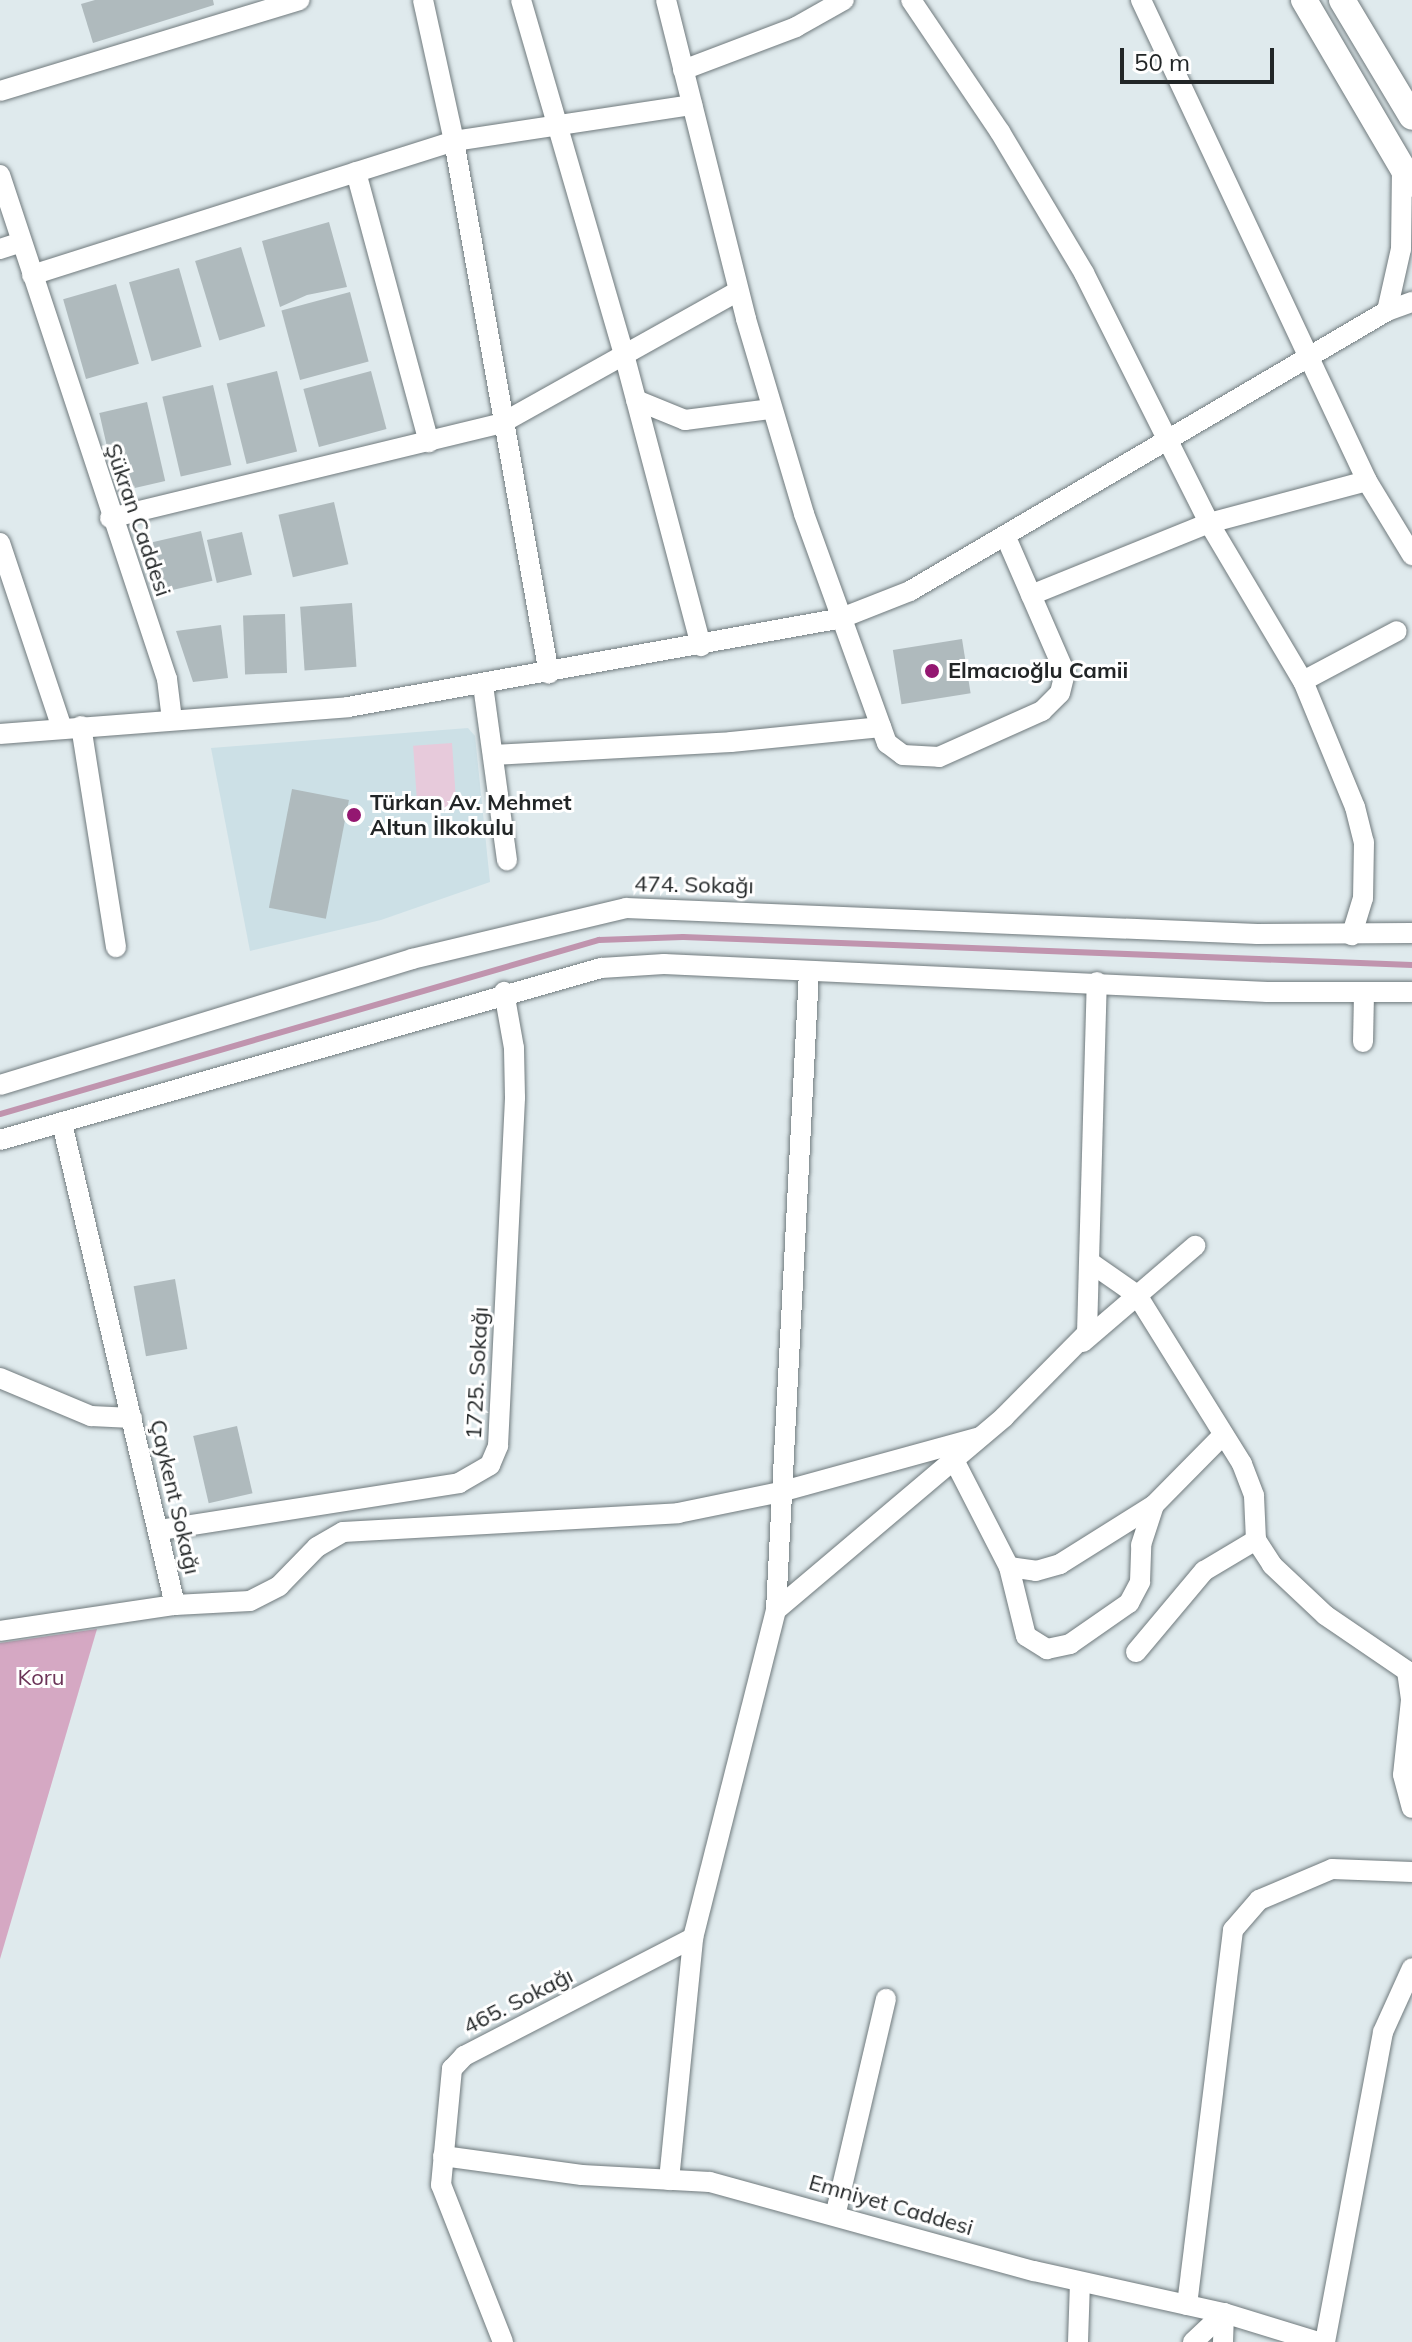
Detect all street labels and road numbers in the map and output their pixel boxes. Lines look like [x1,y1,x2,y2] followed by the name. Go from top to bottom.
[99,440,177,600] street label: Şükran Caddesi
[634,871,754,899] street label: 474. Sokağı
[460,1306,494,1440] street label: 1725. Sokağı
[144,1417,206,1577] street label: Çaykent Sokağı
[459,1962,577,2040] street label: 465. Sokağı
[806,2169,976,2241] street label: Emniyet Caddesi

